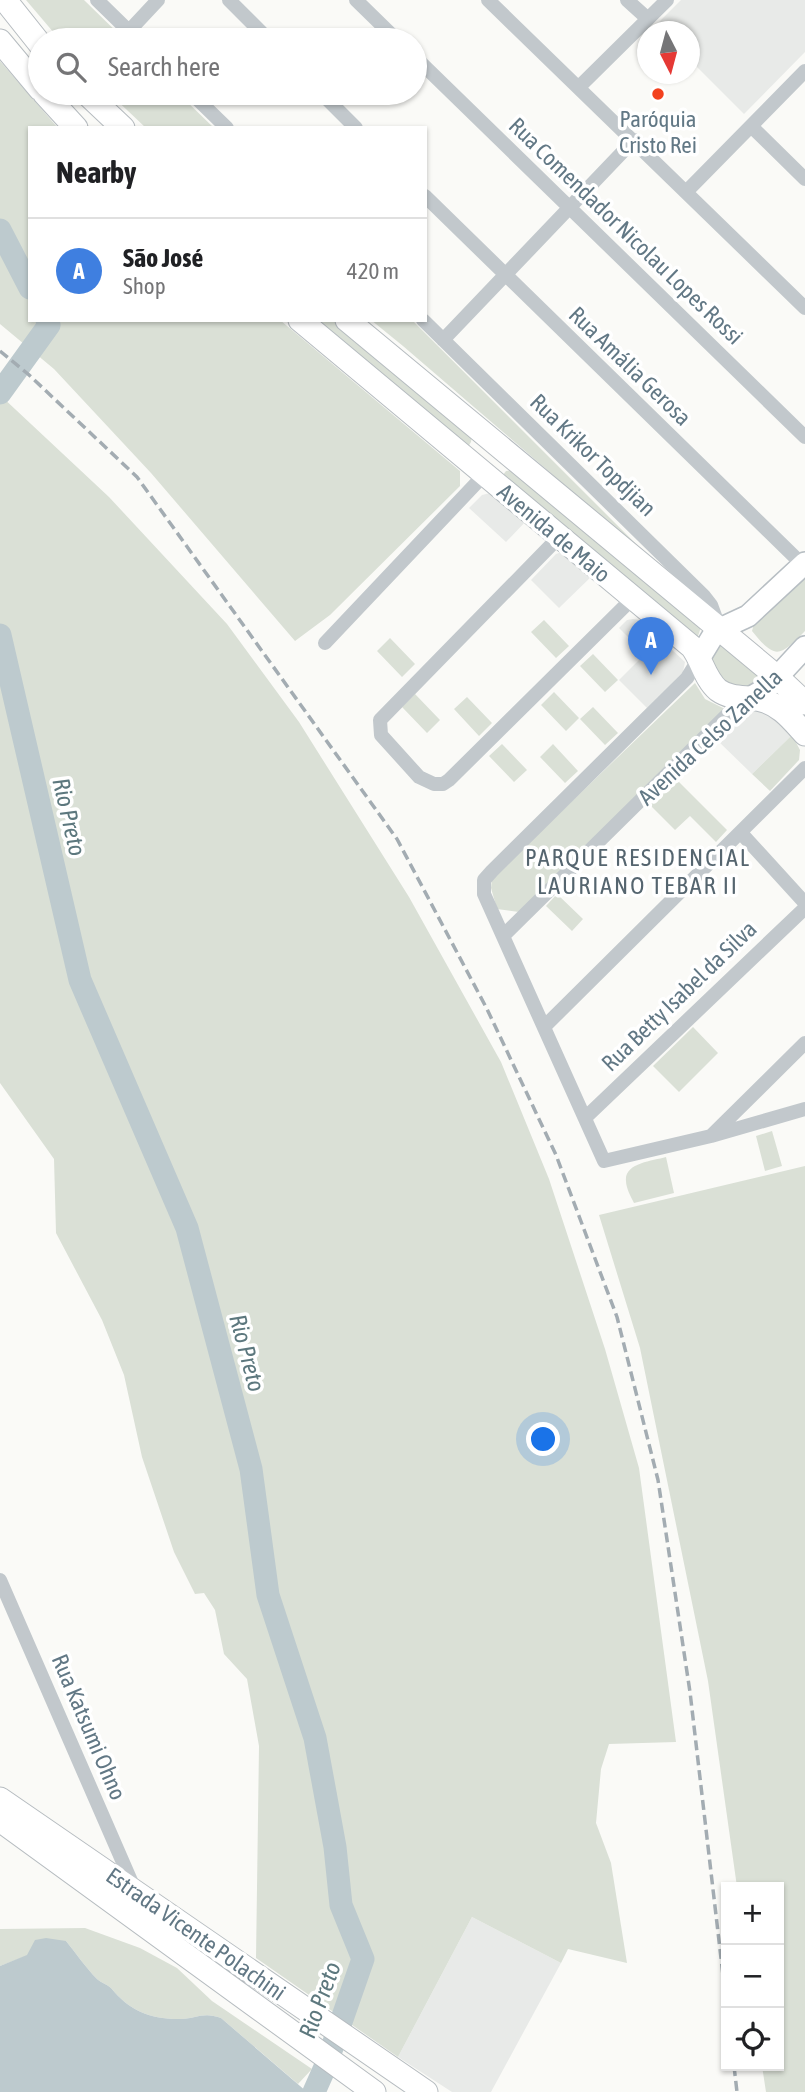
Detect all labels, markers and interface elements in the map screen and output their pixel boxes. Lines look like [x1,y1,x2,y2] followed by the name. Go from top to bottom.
[637,21,700,84] north arrow
[28,28,427,105] search box
[52,48,90,86] icon: search
[108,52,220,82] text: Search here
[650,86,666,102] marker: Paróquia Cristo Rei
[619,106,697,158] place label: Paróquia Cristo Rei
[504,112,748,350] street label: Rua Comendador Nicolau Lopes Rossi
[56,155,136,189] text: Nearby
[123,243,203,273] text: São José
[73,258,85,284] text: A
[347,258,399,284] text: 420 m
[123,273,166,299] text: Shop
[564,301,696,431] street label: Rua Amália Gerosa
[525,389,661,521] street label: Rua Krikor Topdjian
[492,478,616,588] street label: Avenida de Maio
[628,617,674,675] pin: A
[633,664,787,810] street label: Avenida Celso Zanella
[47,775,92,858] water label: Rio Preto
[525,844,751,899] district label: PARQUE RESIDENCIAL LAURIANO TEBAR II
[596,916,762,1076] street label: Rua Betty Isabel da Silva
[224,1311,271,1395] water label: Rio Preto
[526,1422,560,1456] your location
[47,1650,131,1804] street label: Rua Katsumi Ohno
[101,1862,291,2006] street label: Estrada Vicente Polachini
[721,1882,784,2071] map controls
[721,1882,784,1945] button: +
[721,1945,784,2008] button: −
[293,1958,346,2042] water label: Rio Preto
[721,2008,784,2071] button: locate

